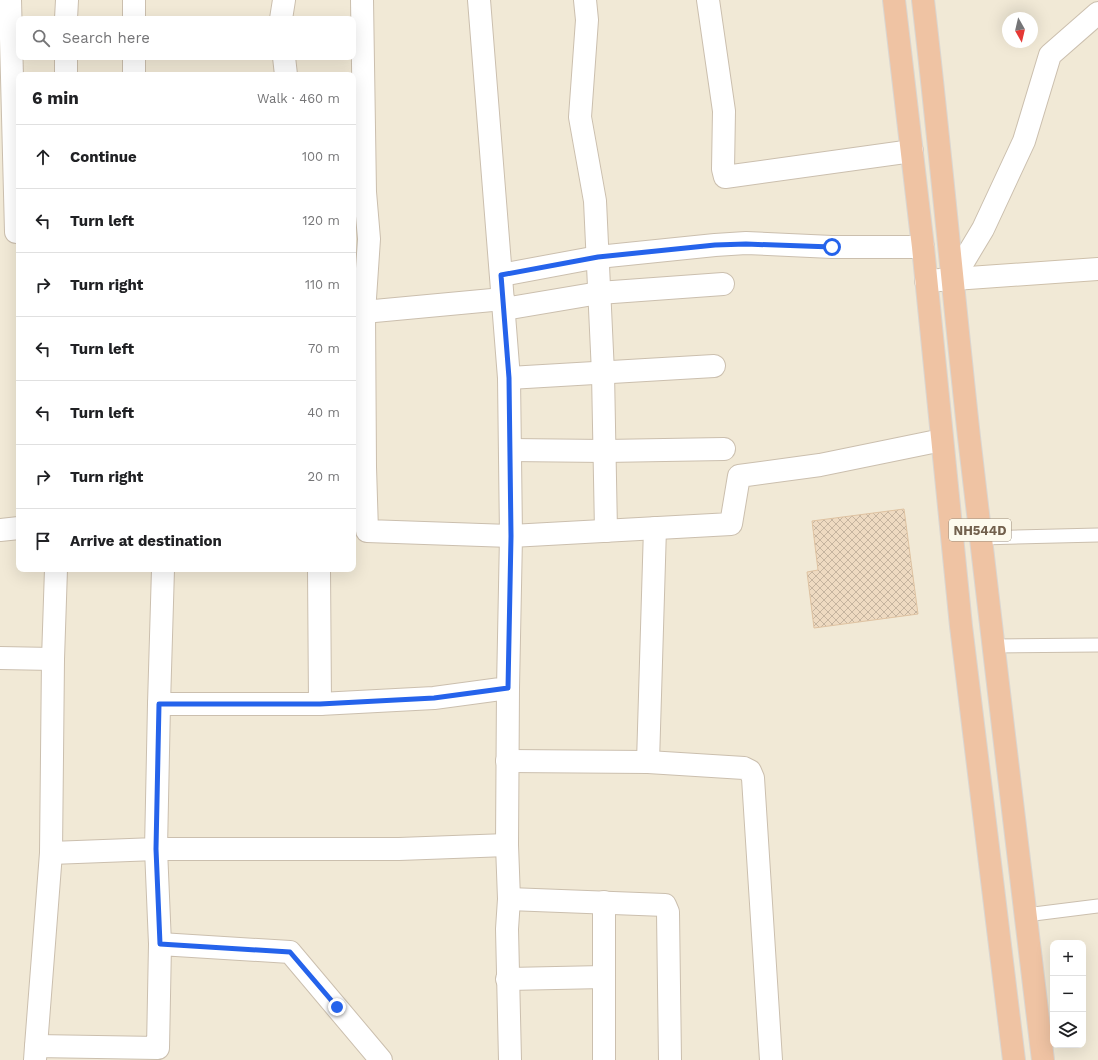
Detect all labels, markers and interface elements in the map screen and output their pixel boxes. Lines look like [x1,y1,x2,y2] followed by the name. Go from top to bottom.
[1002,12,1038,48] north arrow
[16,16,356,60] search box
[30,27,52,49] icon: search
[62,29,150,47] text: Search here
[32,88,79,108] text: 6 min
[257,91,340,106] text: Walk · 460 m
[32,146,54,168] icon: ahead
[70,148,137,166] text: Continue
[302,149,340,164] text: 100 m
[32,210,54,232] icon: left
[70,212,134,230] text: Turn left
[302,213,340,228] text: 120 m
[823,238,841,256] route start
[32,274,54,296] icon: right
[70,276,143,294] text: Turn right
[305,277,340,292] text: 110 m
[32,338,54,360] icon: left
[70,340,134,358] text: Turn left
[308,341,340,356] text: 70 m
[32,402,54,424] icon: left
[70,404,134,422] text: Turn left
[307,405,340,420] text: 40 m
[32,466,54,488] icon: right
[70,468,143,486] text: Turn right
[308,469,340,484] text: 20 m
[949,519,1011,541] road number: NH544D
[32,530,54,552] icon: arrive
[70,532,222,550] text: Arrive at destination
[1050,940,1086,1048] map controls
[1050,940,1086,976] button: +
[1050,976,1086,1012] button: −
[328,998,346,1016] route end
[1050,1012,1086,1048] button: layers

